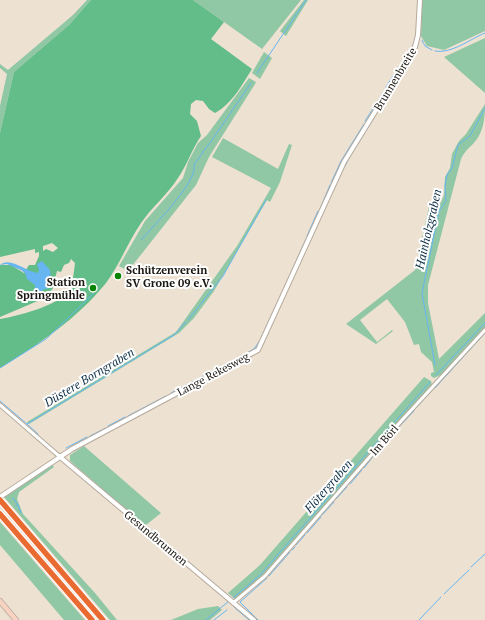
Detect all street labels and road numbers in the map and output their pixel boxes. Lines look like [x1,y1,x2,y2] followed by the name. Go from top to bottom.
[371,45,420,113] street label: Brunnenbreite
[175,349,252,399] street label: Lange Rekesweg
[367,422,401,458] street label: Im Börl
[121,507,191,569] street label: Gesundbrunnen

